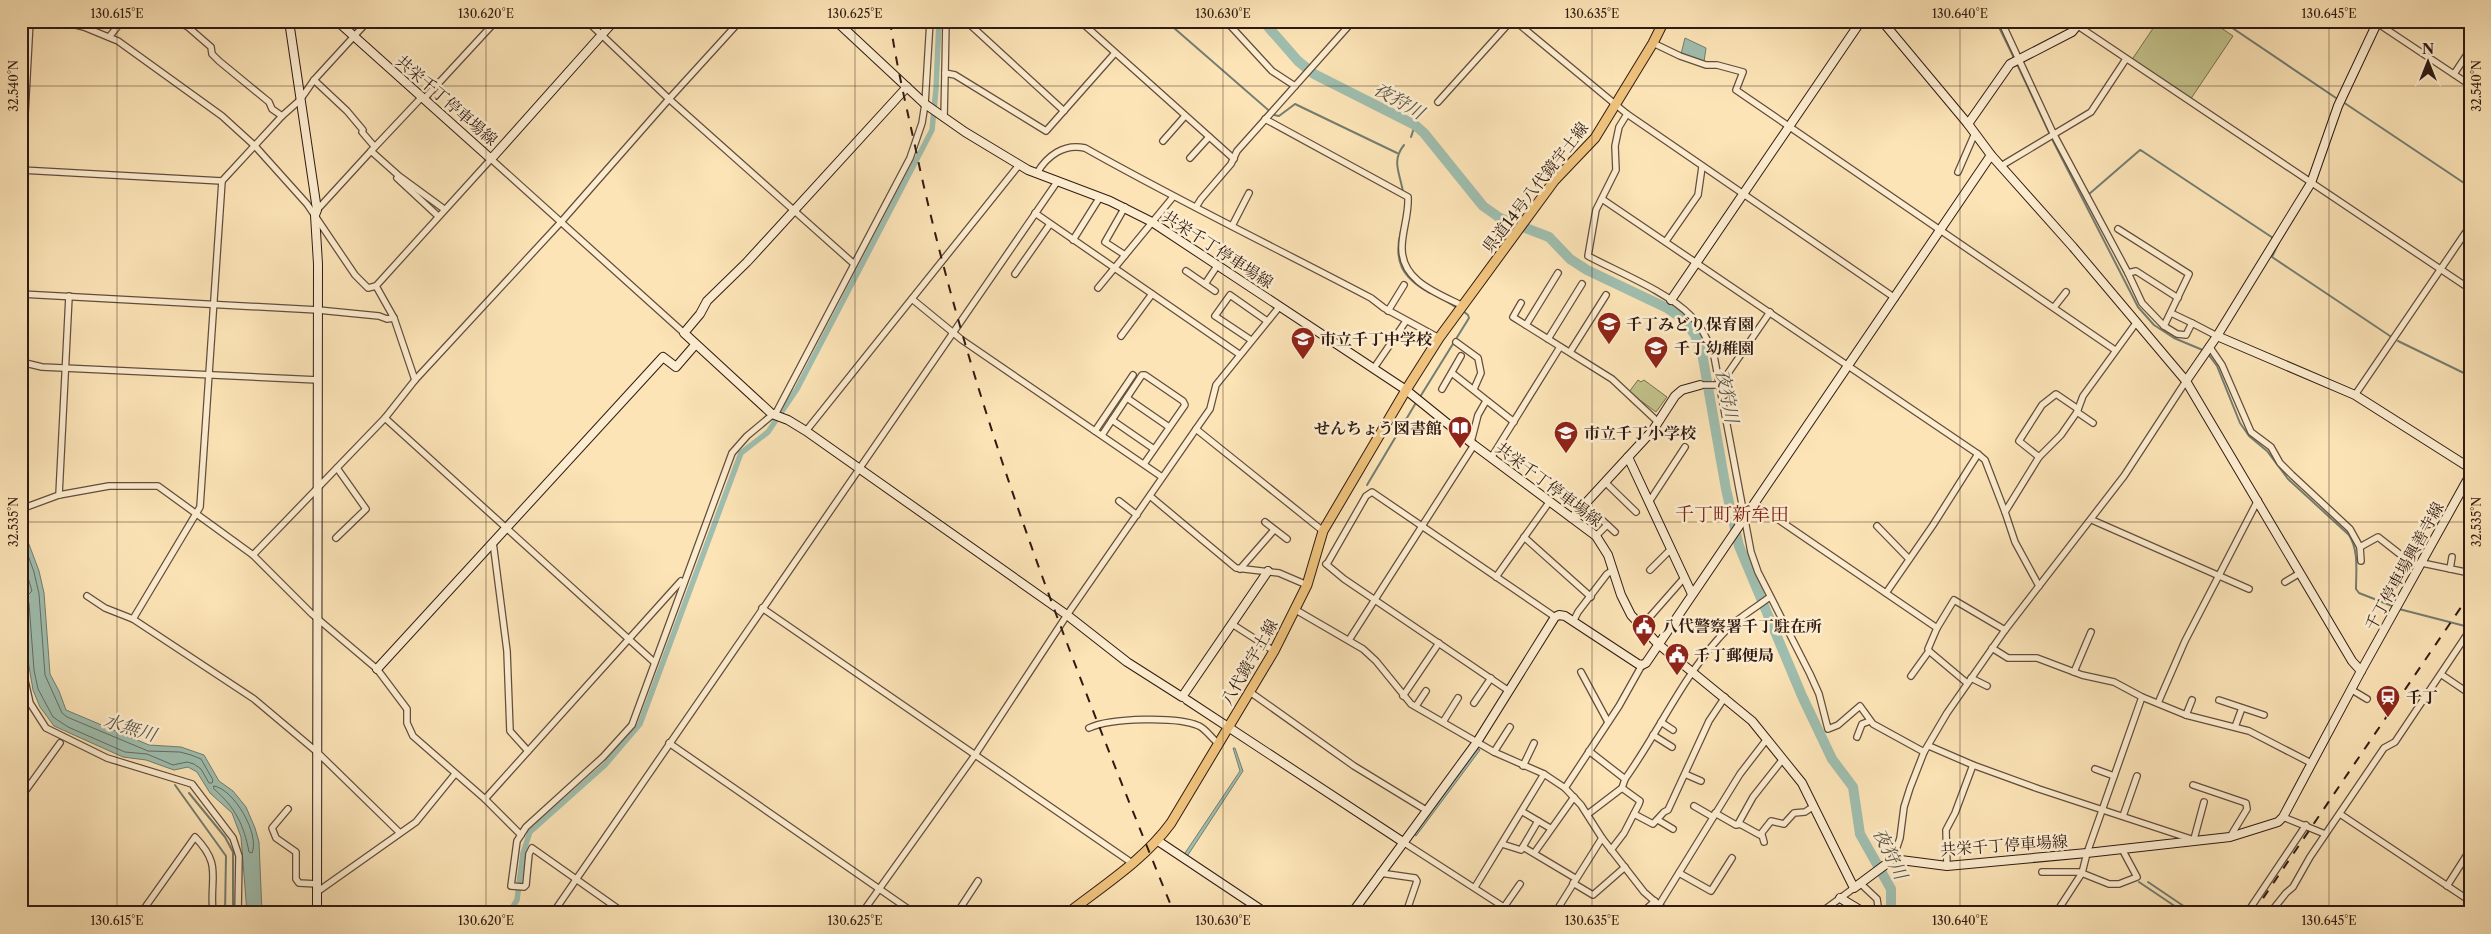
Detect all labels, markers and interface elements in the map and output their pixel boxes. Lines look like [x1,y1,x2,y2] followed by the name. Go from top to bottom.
[90,6,144,21] text: 130.615°E
[458,6,514,21] text: 130.620°E
[828,6,882,21] text: 130.625°E
[1195,6,1251,21] text: 130.630°E
[1565,6,1619,21] text: 130.635°E
[1932,6,1988,21] text: 130.640°E
[2302,6,2356,21] text: 130.645°E
[2404,38,2454,88] north arrow
[2422,40,2434,58] text: N
[392,50,502,150] street label: 共栄千丁停車場線
[6,60,21,112] text: 32.540°N
[2469,60,2484,112] text: 32.540°N
[1370,78,1430,125] water label: 夜狩川
[1478,118,1592,256] street label: 県道14号八代鏡宇土線
[1159,206,1277,292] street label: 共栄千丁停車場線
[1596,311,1622,345] school or university icon: 千丁みどり保育園
[1626,314,1754,334] place label: 千丁みどり保育園
[1290,326,1316,360] school or university icon: 市立千丁中学校
[1320,329,1433,349] place label: 市立千丁中学校
[1643,335,1669,369] school or university icon: 千丁幼稚園
[1674,338,1754,358] place label: 千丁幼稚園
[1711,367,1743,427] water label: 夜狩川
[1447,415,1473,449] library icon: せんちょう図書館
[1314,418,1442,438] place label: せんちょう図書館
[1553,420,1579,454] school or university icon: 市立千丁小学校
[1584,423,1697,443] place label: 市立千丁小学校
[1492,437,1606,531] street label: 共栄千丁停車場線
[6,497,21,547] text: 32.535°N
[2469,497,2484,547] text: 32.535°N
[2360,498,2448,634] street label: 千丁停車場興善寺線
[1675,503,1789,526] district label: 千丁町新牟田
[1631,613,1657,647] public building icon: 八代警察署千丁駐在所
[1216,615,1282,709] street label: 八代鏡宇土線
[1662,616,1822,636] place label: 八代警察署千丁駐在所
[1664,642,1690,676] public building icon: 千丁郵便局
[1694,645,1774,665] place label: 千丁郵便局
[2375,684,2401,718] station icon: 千丁
[2406,687,2438,707] place label: 千丁
[101,710,161,747] water label: 水無川
[1868,825,1913,885] water label: 夜狩川
[1939,831,2069,859] street label: 共栄千丁停車場線
[90,913,144,928] text: 130.615°E
[458,913,514,928] text: 130.620°E
[828,913,882,928] text: 130.625°E
[1195,913,1251,928] text: 130.630°E
[1565,913,1619,928] text: 130.635°E
[1932,913,1988,928] text: 130.640°E
[2302,913,2356,928] text: 130.645°E

